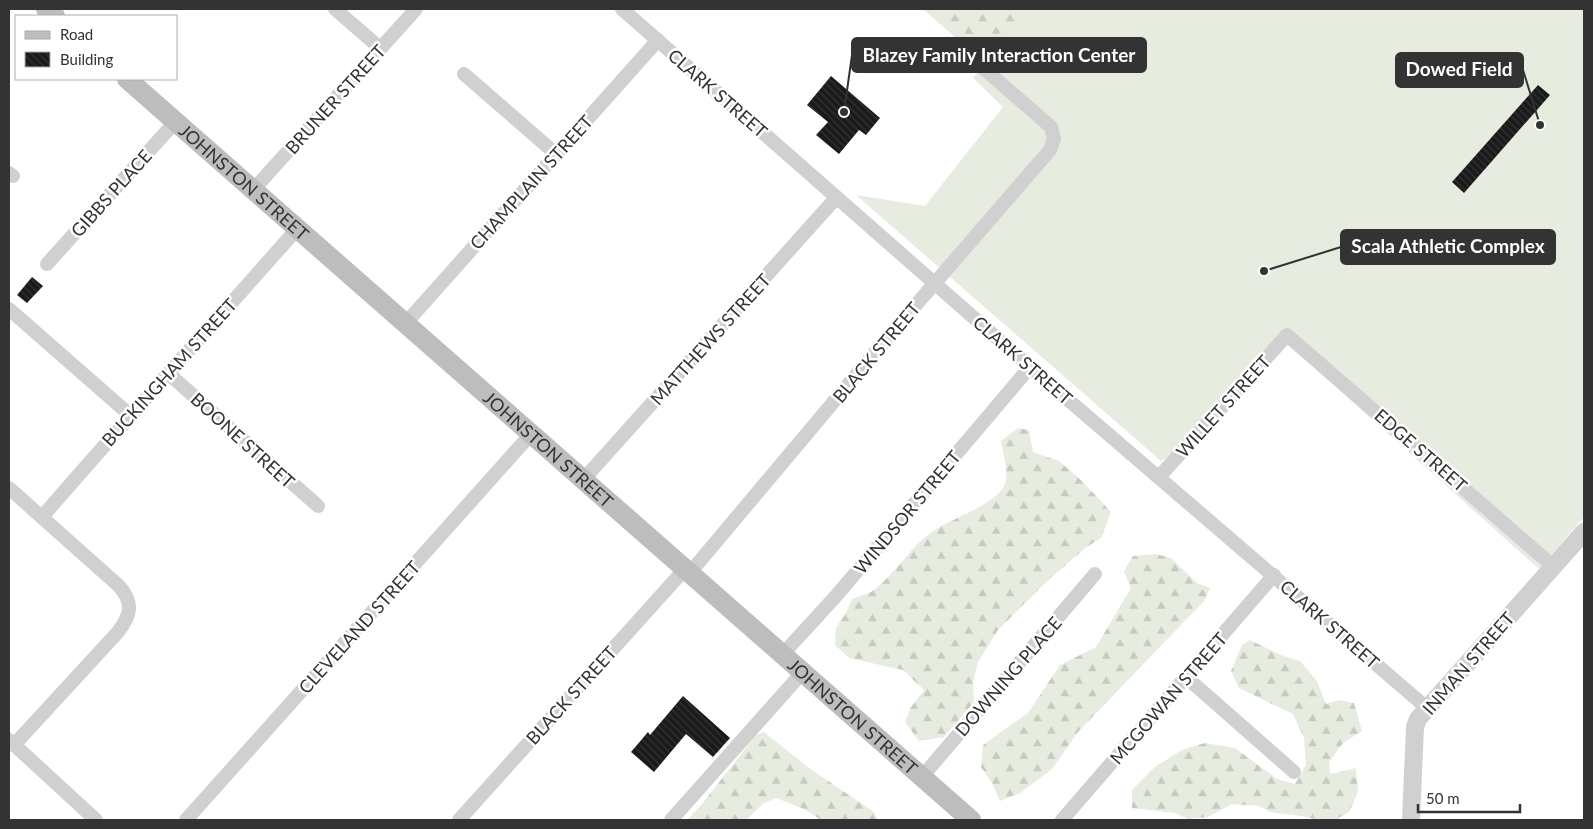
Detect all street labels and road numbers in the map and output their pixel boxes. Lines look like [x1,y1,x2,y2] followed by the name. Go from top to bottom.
[280,40,390,158] street label: BRUNER STREET
[664,44,772,142] street label: CLARK STREET
[465,110,597,254] street label: CHAMPLAIN STREET
[175,119,314,245] street label: JOHNSTON STREET
[66,145,156,241] street label: GIBBS PLACE
[645,269,775,409] street label: MATTHEWS STREET
[97,293,241,450] street label: BUCKINGHAM STREET
[828,297,925,407] street label: BLACK STREET
[969,311,1077,409] street label: CLARK STREET
[1171,350,1275,462] street label: WILLET STREET
[479,386,618,512] street label: JOHNSTON STREET
[186,388,300,493] street label: BOONE STREET
[1370,404,1472,496] street label: EDGE STREET
[849,446,965,578] street label: WINDSOR STREET
[294,556,425,698] street label: CLEVELAND STREET
[1276,575,1384,673] street label: CLARK STREET
[1417,607,1519,719] street label: INMAN STREET
[950,612,1066,740] street label: DOWNING PLACE
[1105,627,1231,768] street label: MCGOWAN STREET
[521,641,621,749] street label: BLACK STREET
[784,654,923,779] street label: JOHNSTON STREET

